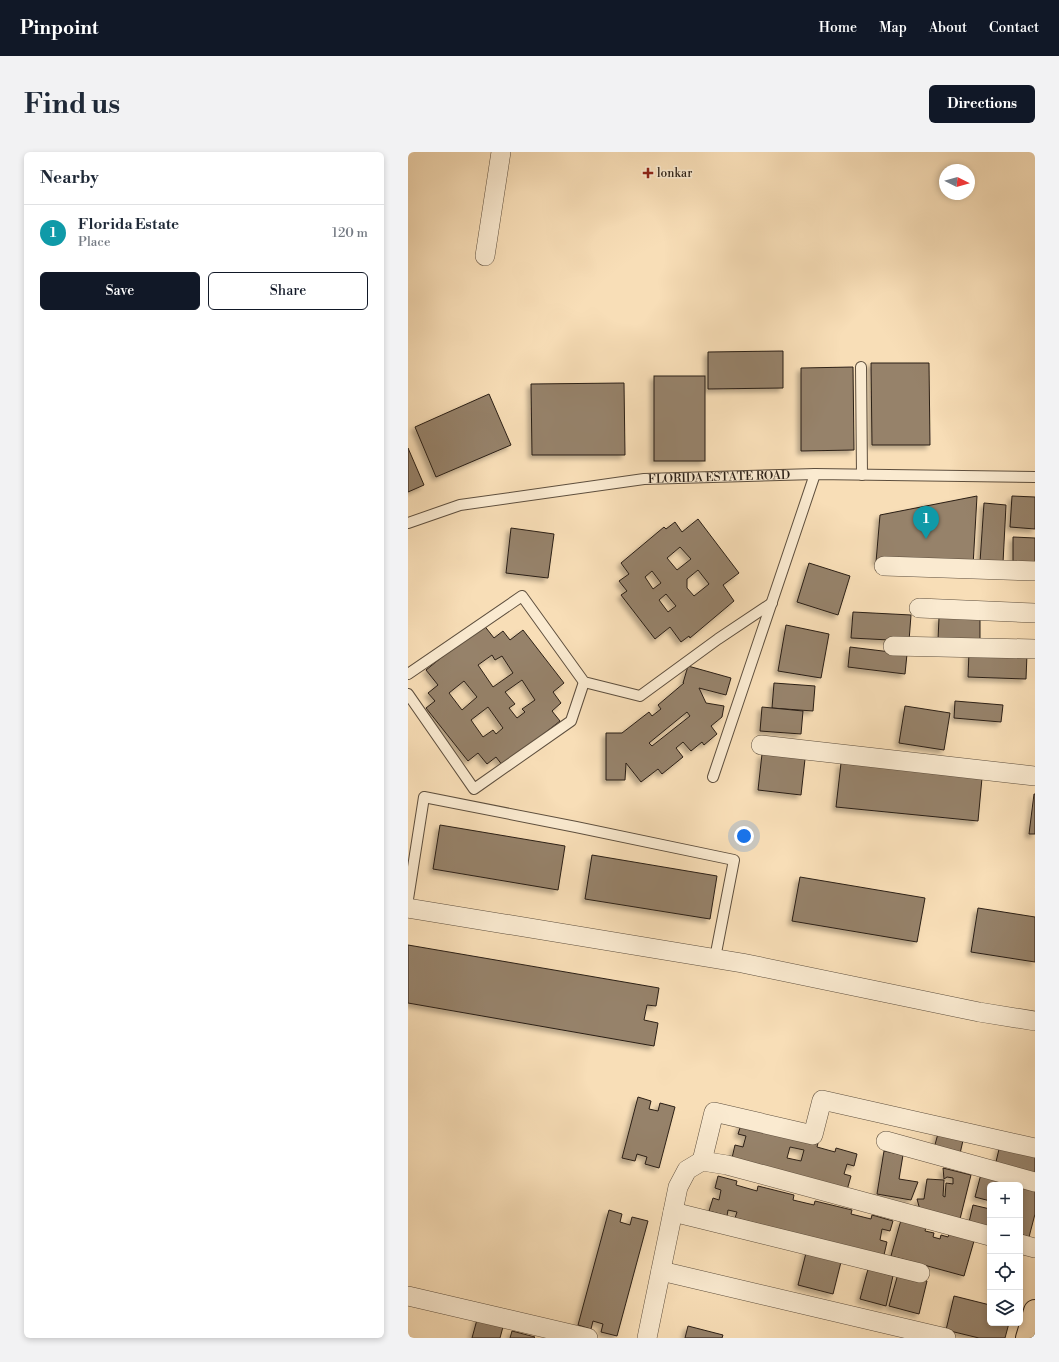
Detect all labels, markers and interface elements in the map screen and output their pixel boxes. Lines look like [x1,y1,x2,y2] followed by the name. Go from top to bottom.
[20,16,99,40] text: Pinpoint
[819,19,857,37] text: Home
[879,19,907,37] text: Map
[929,19,967,37] text: About
[989,19,1039,37] text: Contact
[929,85,1035,123] button: Directions
[24,87,120,122] text: Find us
[939,164,975,200] north arrow
[657,166,692,181] place label: lonkar
[40,167,99,189] text: Nearby
[642,167,654,179] marker: lonkar
[78,215,179,234] text: Florida Estate
[50,225,56,241] text: 1
[332,225,368,241] text: 120 m
[78,234,110,250] text: Place
[40,272,200,310] button: Save
[208,272,368,310] button: Share
[648,468,791,487] street label: FLORIDA ESTATE ROAD
[913,506,939,539] pin: 1
[734,826,754,846] your location
[987,1182,1023,1326] map controls
[987,1182,1023,1218] button: +
[987,1218,1023,1254] button: −
[987,1254,1023,1290] button: locate
[987,1290,1023,1326] button: layers

